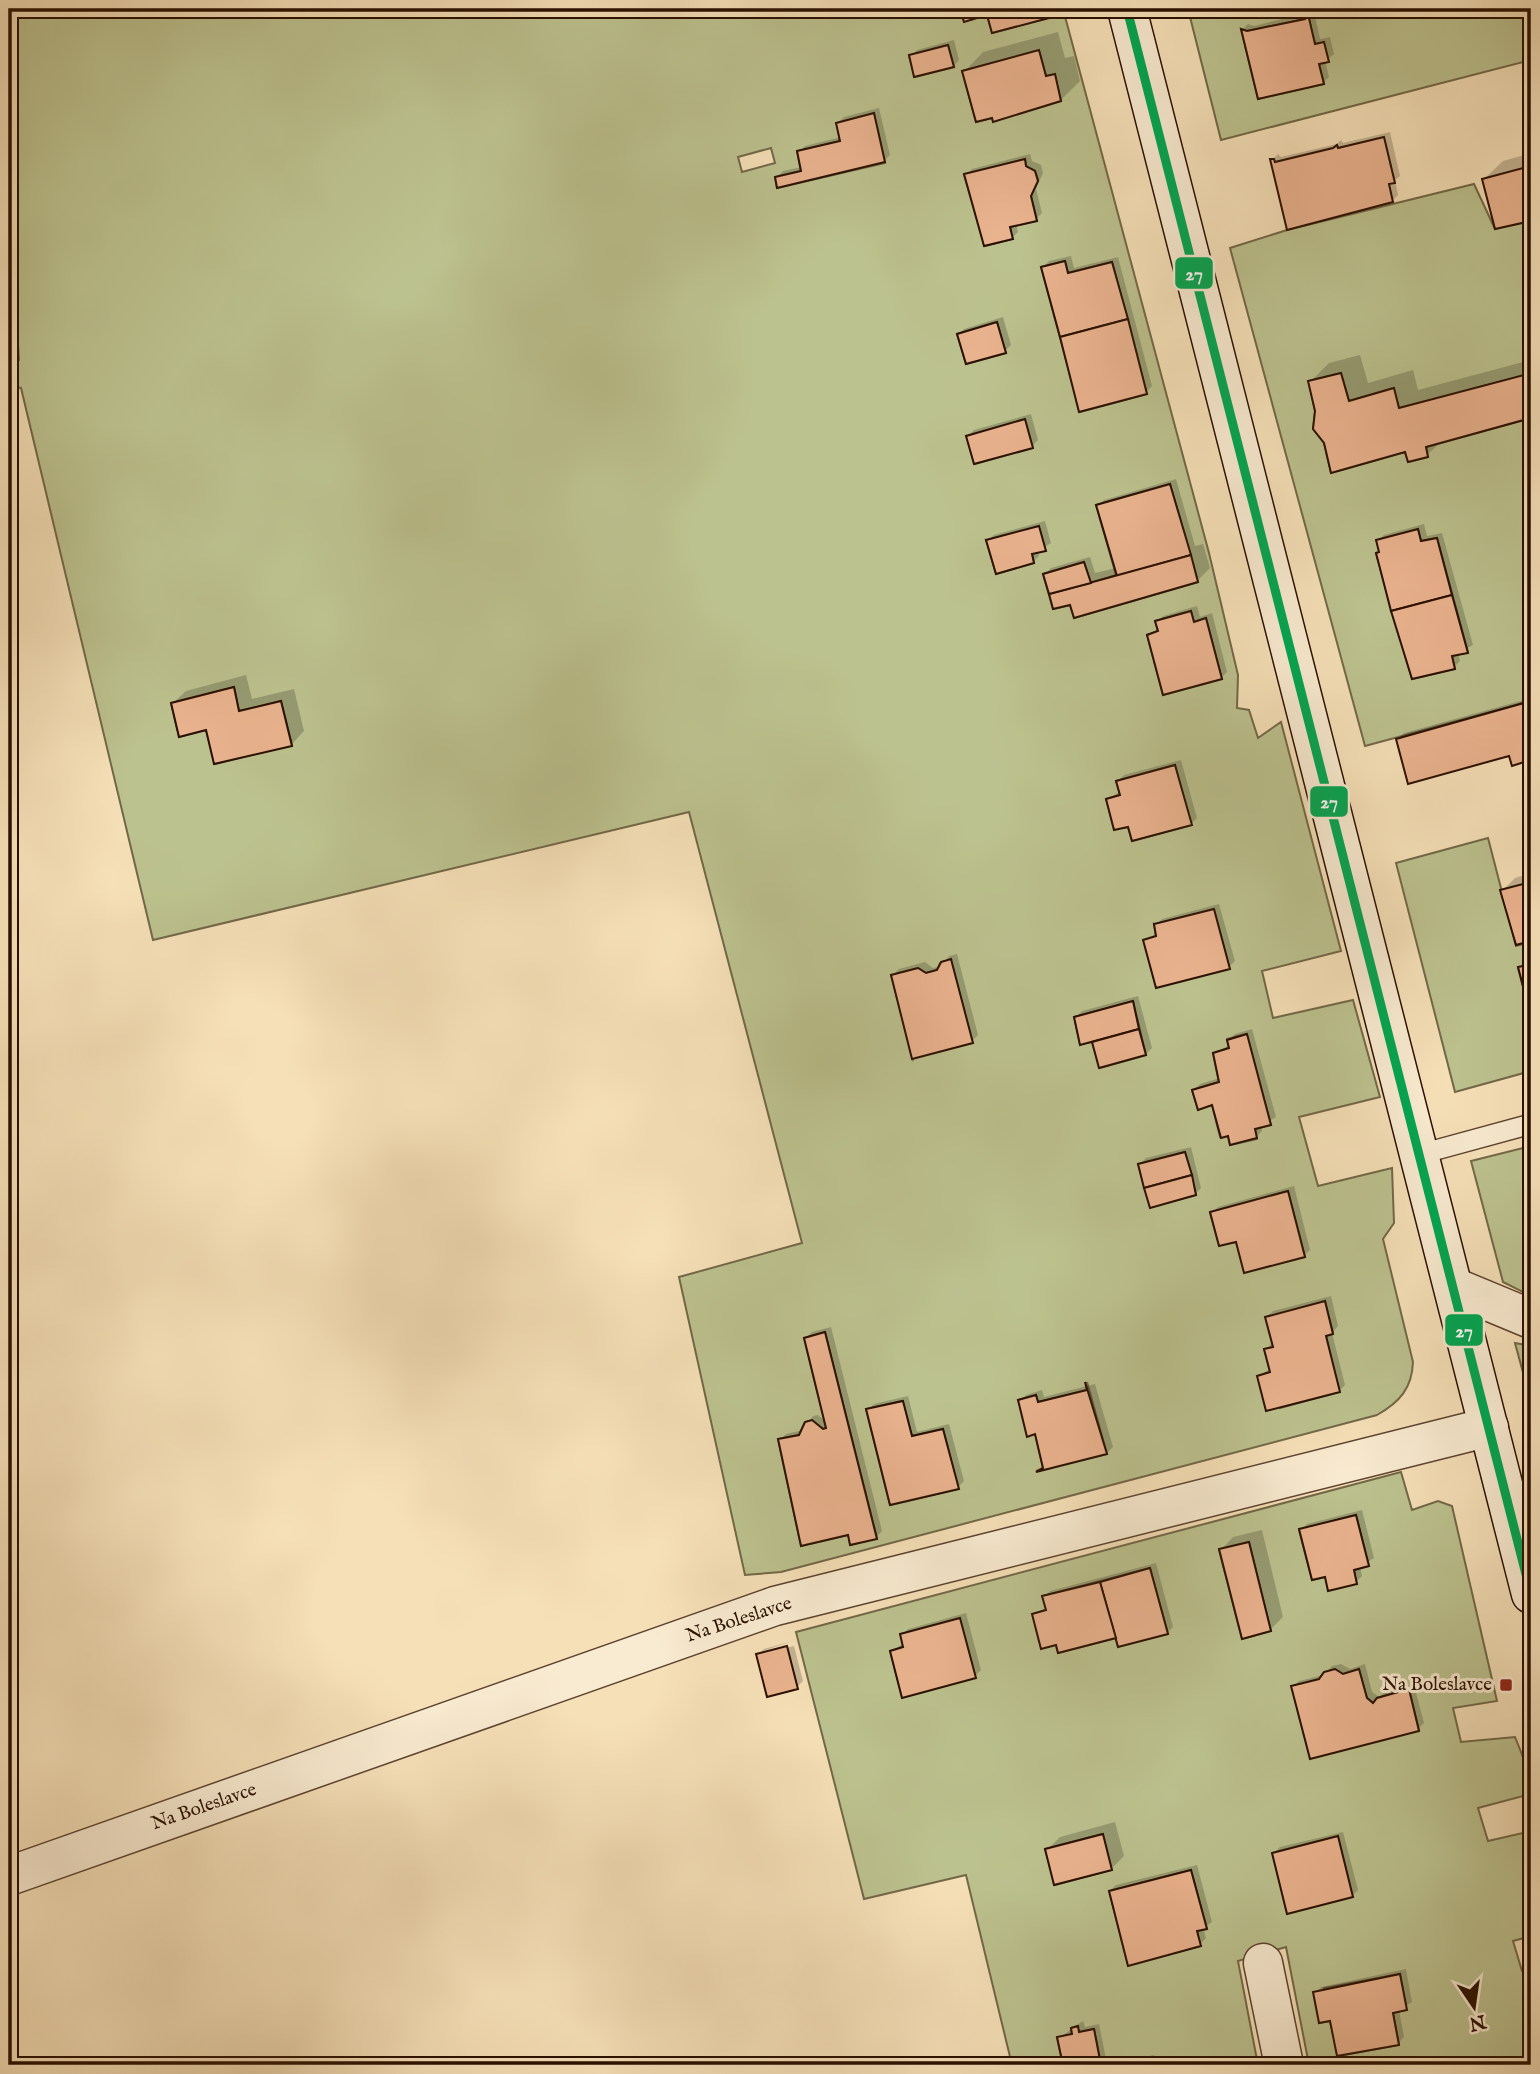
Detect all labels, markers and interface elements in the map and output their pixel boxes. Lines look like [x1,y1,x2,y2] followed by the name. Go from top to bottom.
[1174,256,1214,290] line badge: 27
[1185,263,1203,287] text: 27
[1309,785,1349,818] line badge: 27
[1320,791,1338,815] text: 27
[1444,1313,1484,1347] line badge: 27
[1455,1320,1473,1344] text: 27
[683,1592,795,1648] street label: Na Boleslavce
[1382,1673,1492,1697] place label: Na Boleslavce
[1498,1677,1514,1693] marker: Na Boleslavce
[148,1778,260,1836] street label: Na Boleslavce
[1438,1972,1508,2042] north arrow
[1466,2008,1489,2035] text: N

